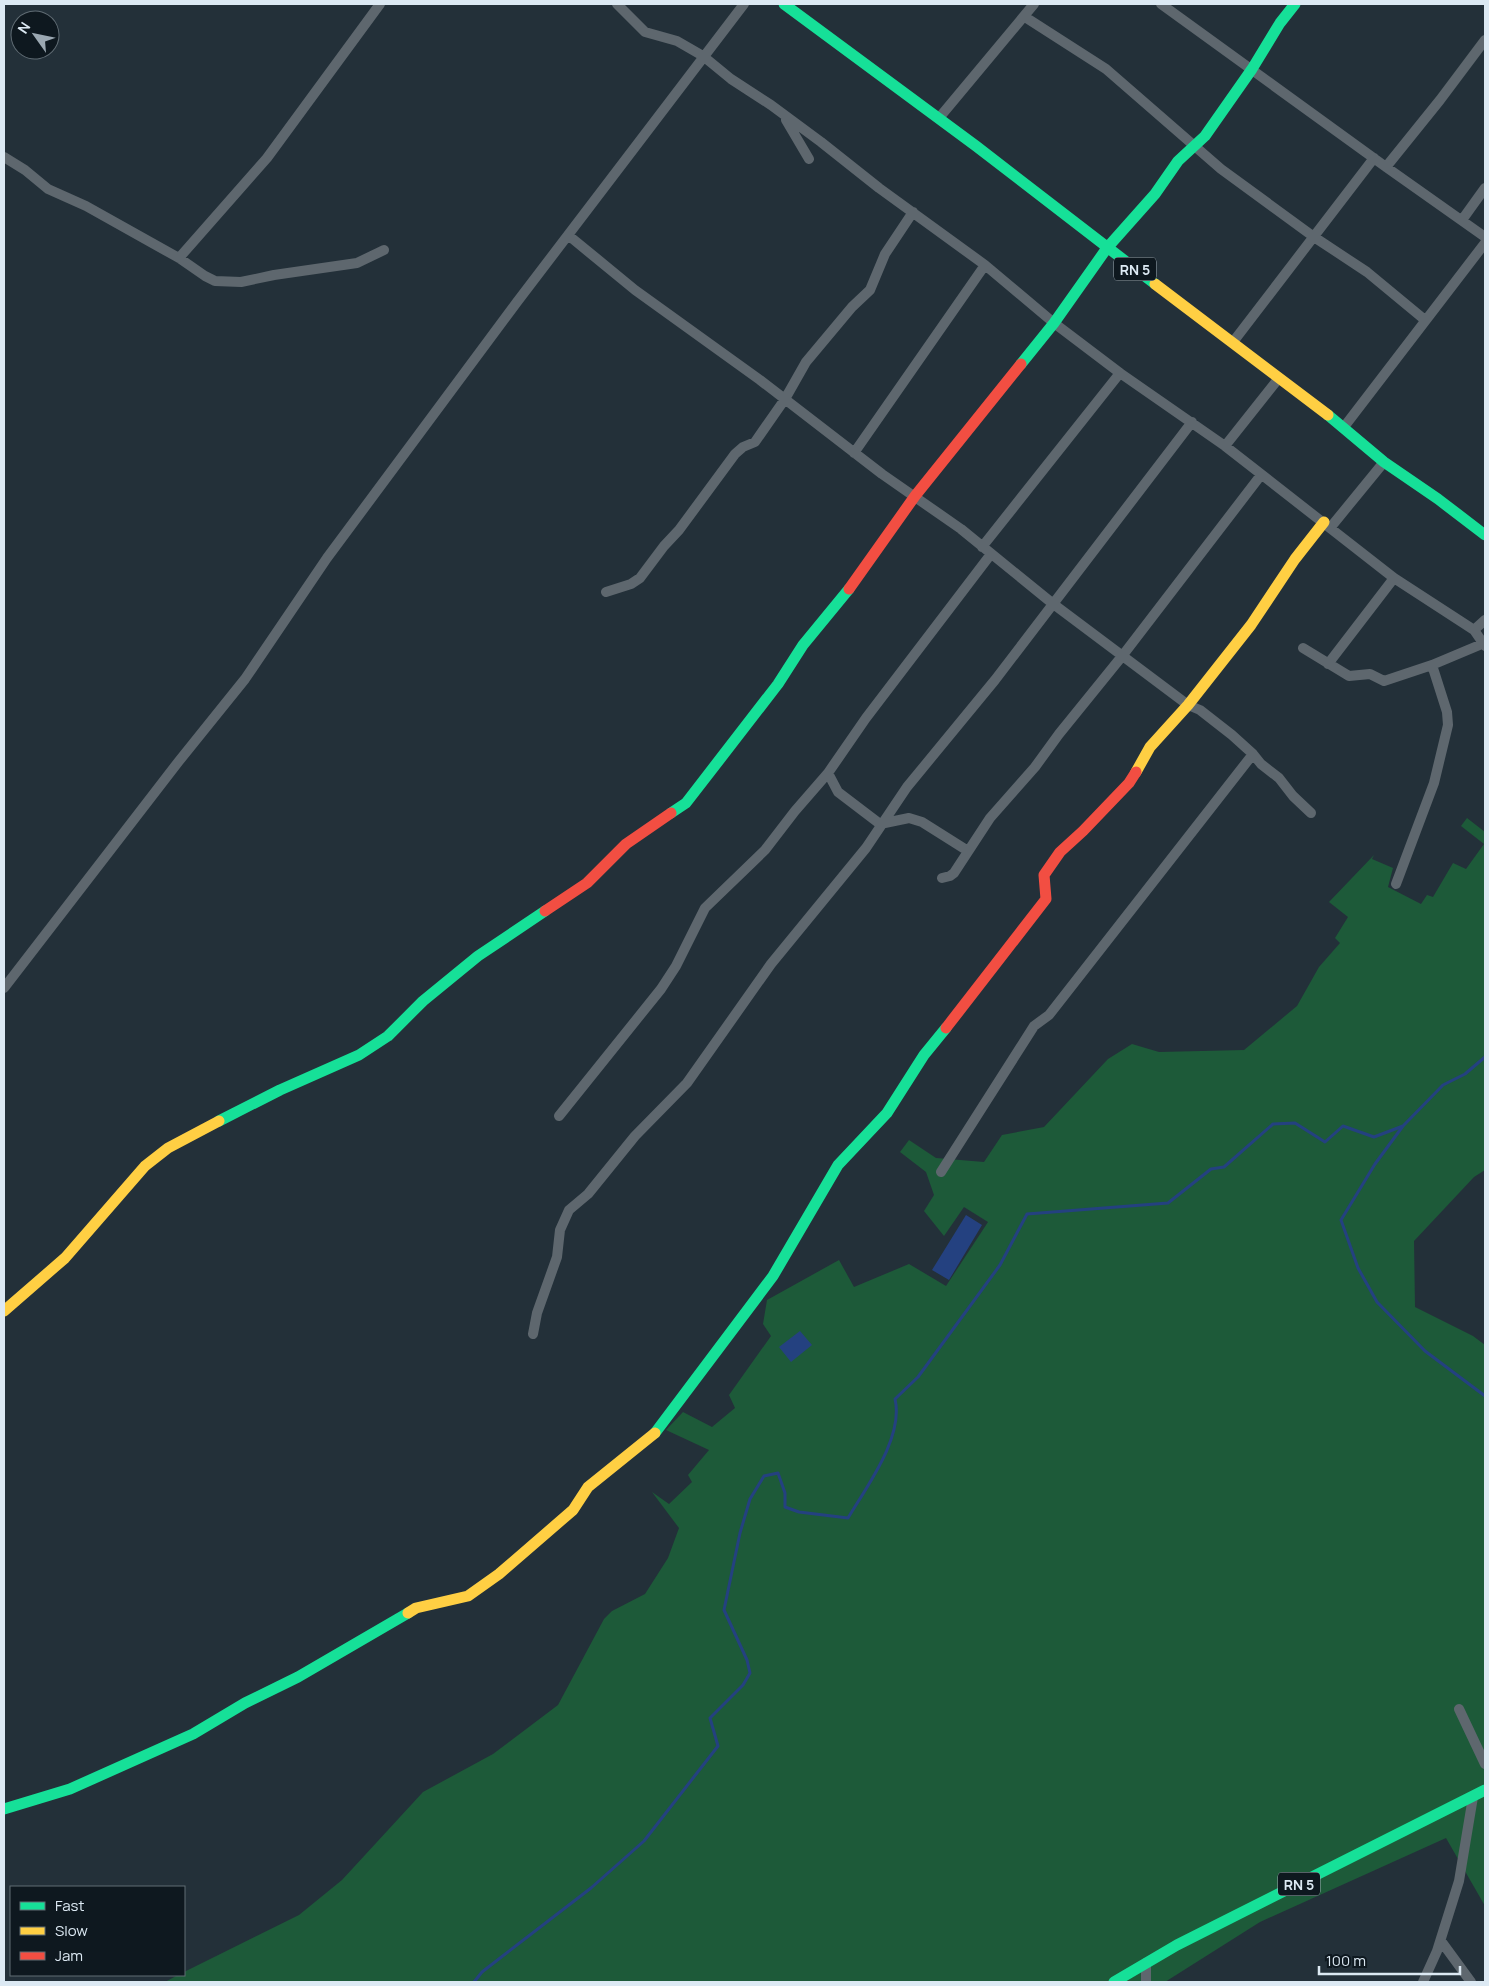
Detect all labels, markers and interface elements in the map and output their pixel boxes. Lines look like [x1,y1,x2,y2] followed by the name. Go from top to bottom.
[10,10,60,60] north arrow
[13,18,34,37] text: N
[1114,258,1156,280] road number: RN 5
[1278,1872,1320,1896] road number: RN 5
[10,1886,185,1976] legend
[55,1895,84,1916] text: Fast
[55,1920,88,1941] text: Slow
[1319,1944,1460,1976] scale bar
[55,1945,83,1966] text: Jam
[1326,1950,1366,1971] text: 100 m

